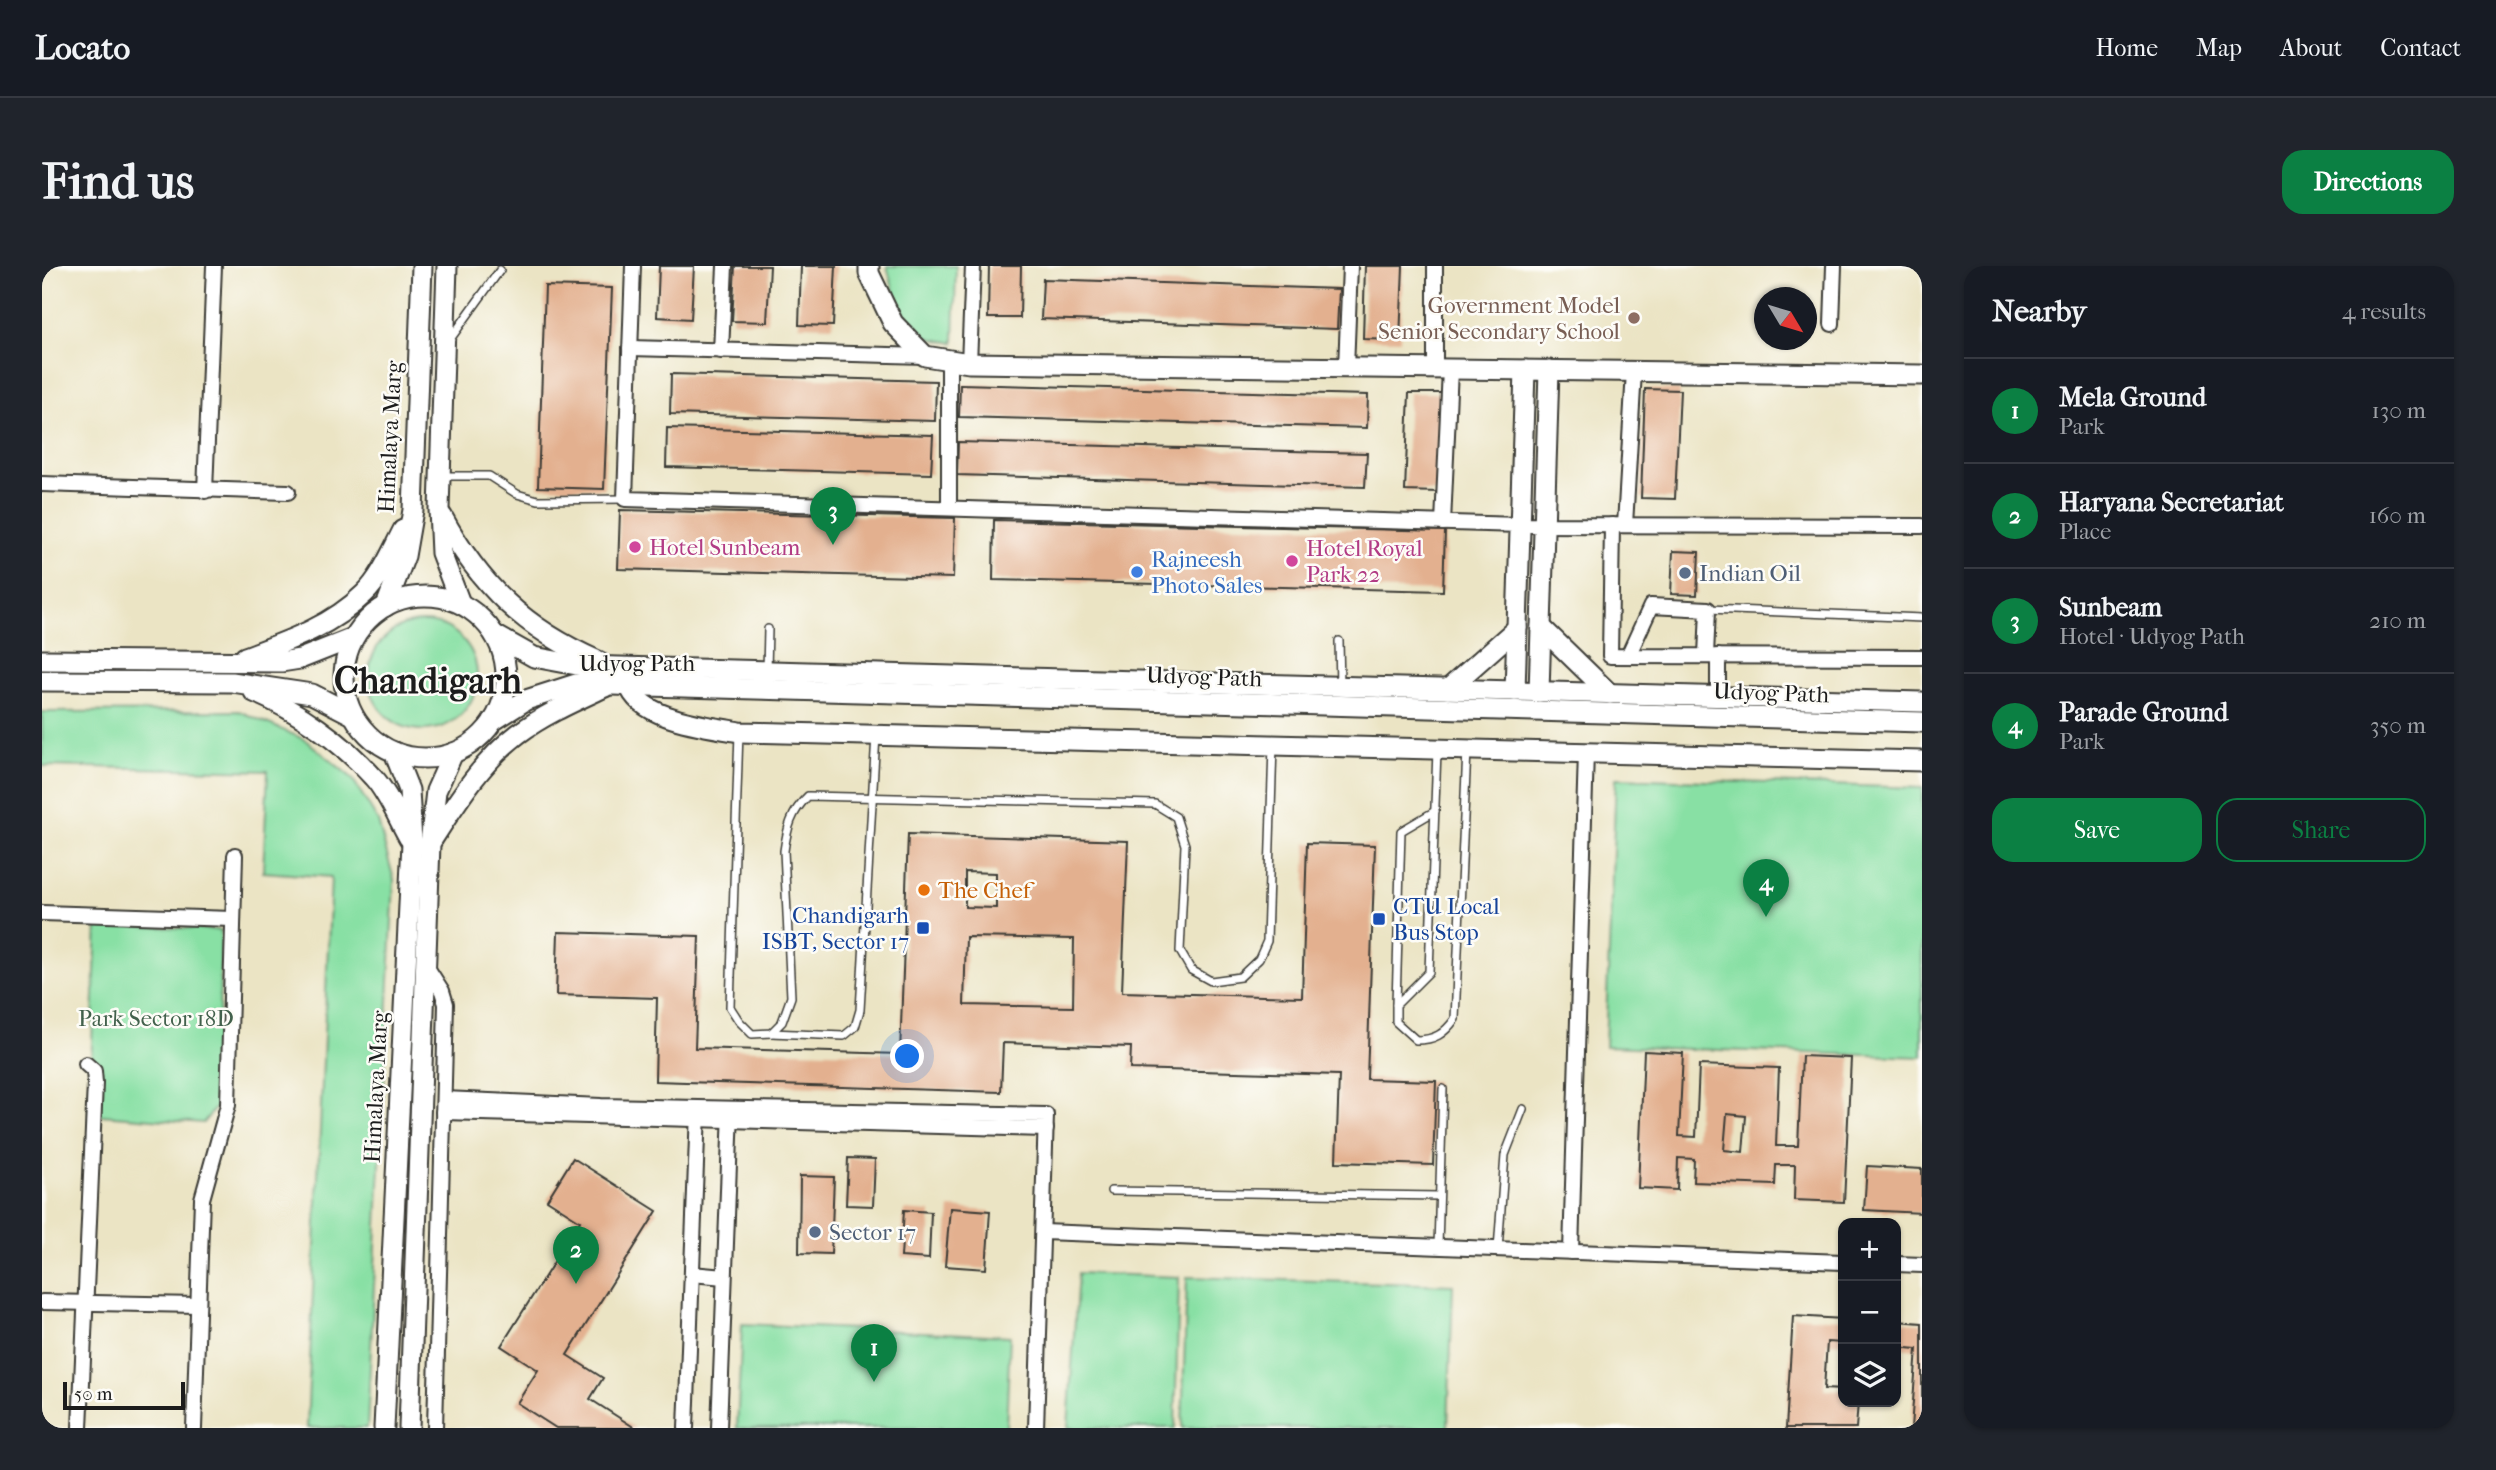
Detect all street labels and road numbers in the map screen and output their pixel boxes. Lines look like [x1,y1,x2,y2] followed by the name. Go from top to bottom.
[373,359,408,514] street label: Himalaya Marg
[579,650,695,677] street label: Udyog Path
[1145,661,1263,693] street label: Udyog Path
[1712,677,1830,709] street label: Udyog Path
[359,1009,394,1164] street label: Himalaya Marg

